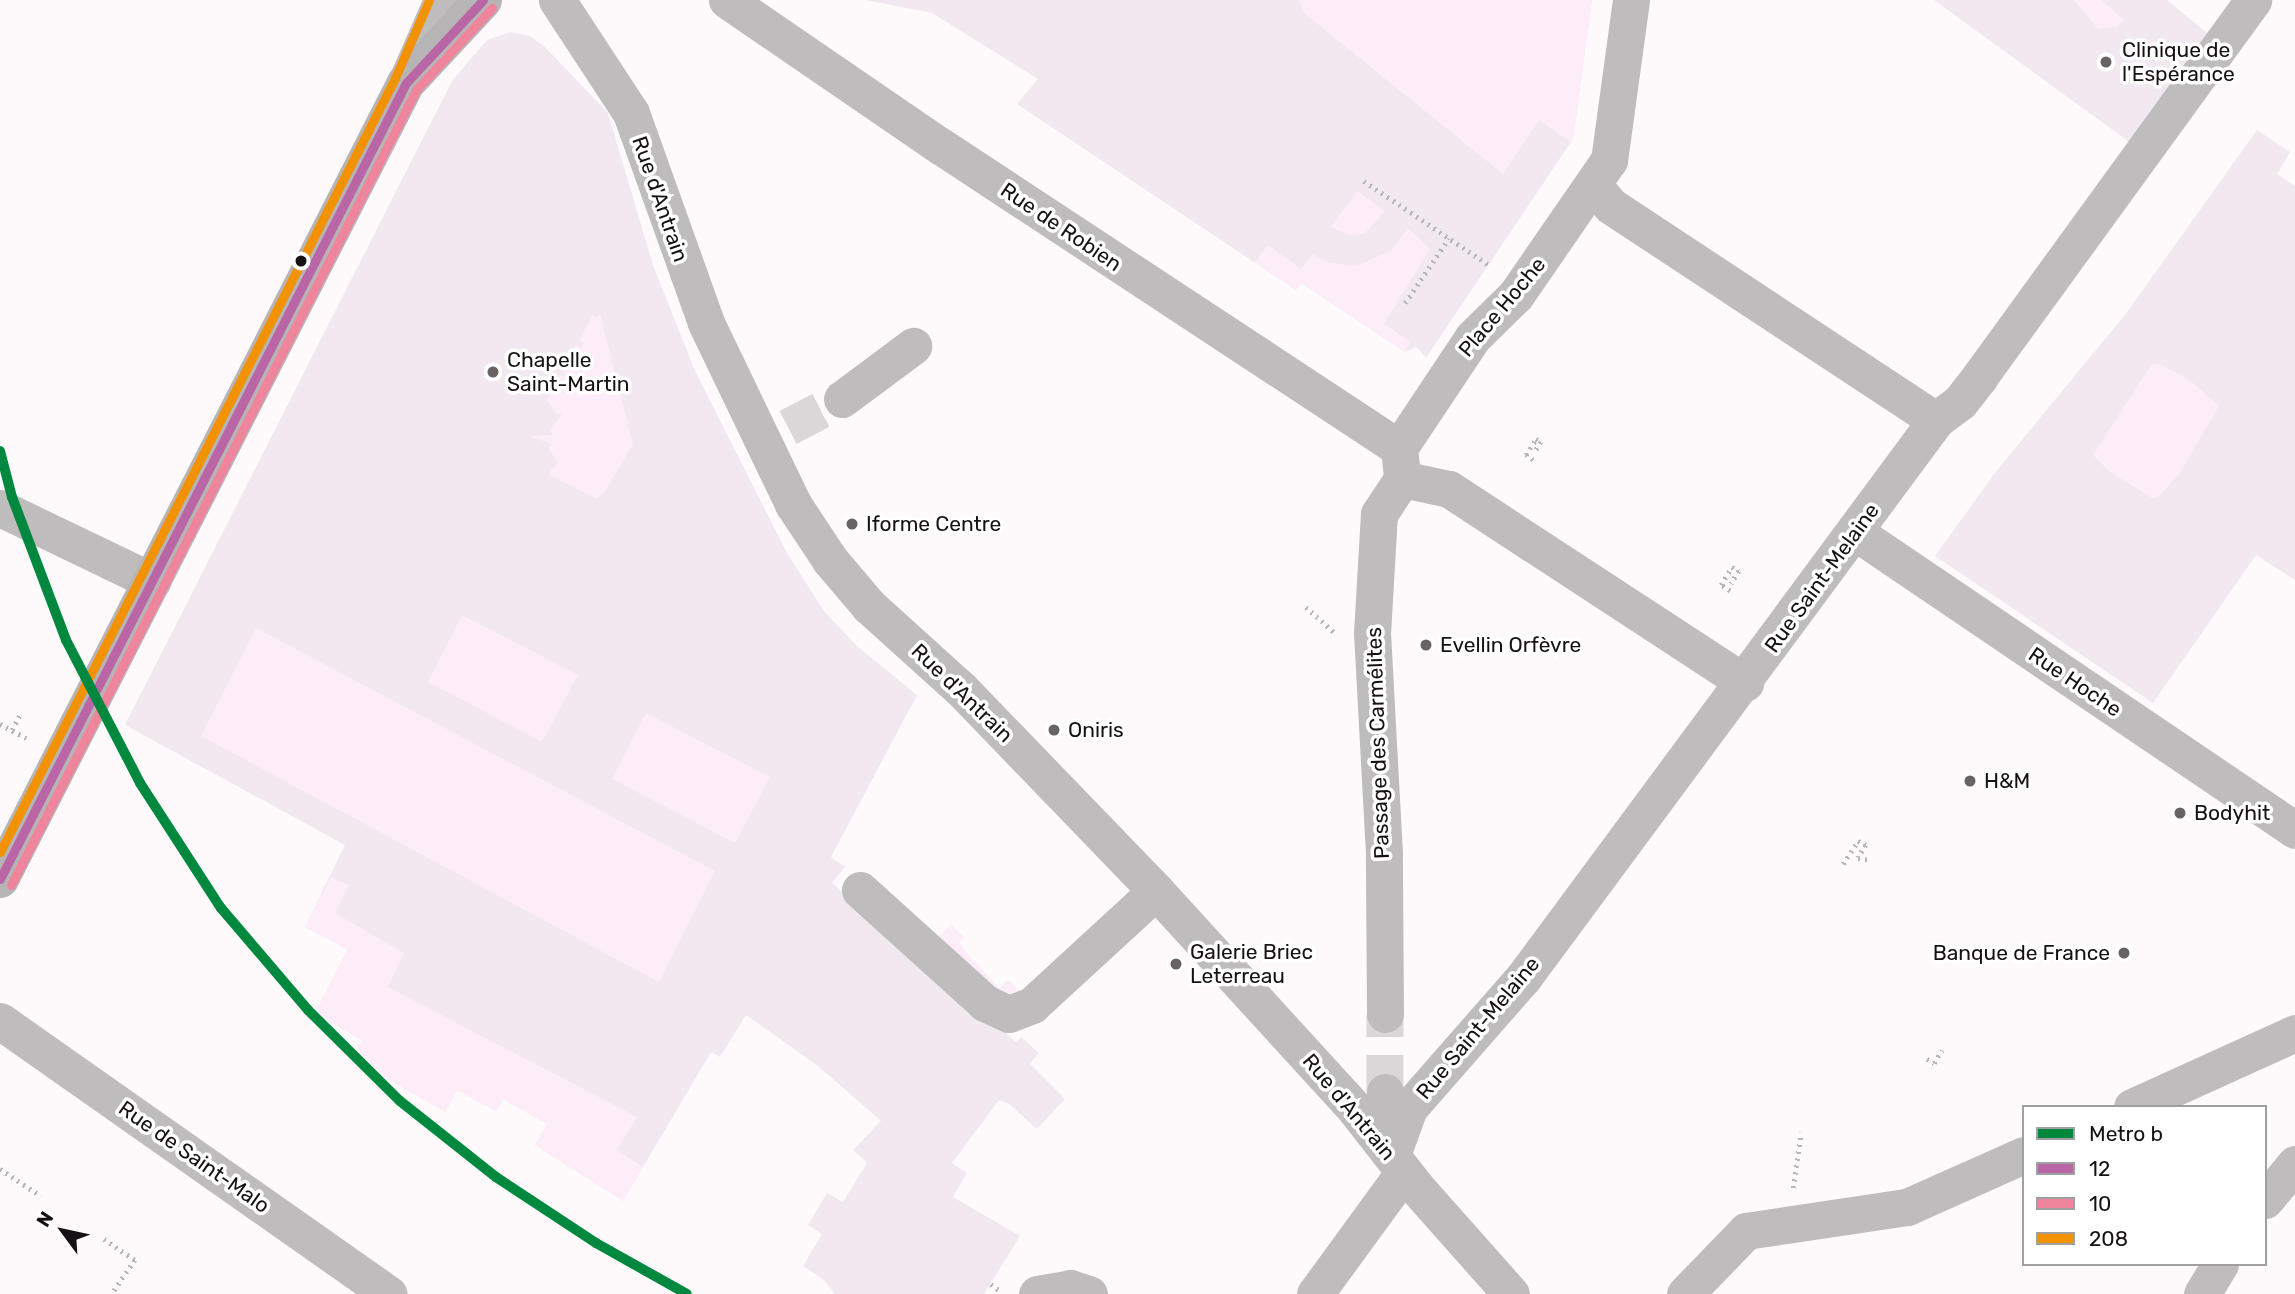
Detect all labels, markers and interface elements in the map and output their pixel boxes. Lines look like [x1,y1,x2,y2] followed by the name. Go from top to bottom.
[2122,37,2235,87] place label: Clinique de l'Espérance
[2096,52,2116,72] marker: Clinique de l'Espérance
[627,133,693,265] street label: Rue d'Antrain
[996,177,1126,277] street label: Rue de Robien
[1453,252,1551,362] street label: Place Hoche
[294,254,308,268] unlabelled marker
[507,347,630,397] place label: Chapelle Saint-Martin
[485,364,501,380] marker: Chapelle Saint-Martin
[1759,498,1885,658] street label: Rue Saint-Melaine
[866,511,1001,537] place label: Iforme Centre
[844,516,860,532] marker: Iforme Centre
[1361,626,1395,860] street label: Passage des Carmélites
[1440,632,1581,658] place label: Evellin Orfèvre
[1418,637,1434,653] marker: Evellin Orfèvre
[906,638,1018,748] street label: Rue d'Antrain
[2024,642,2126,722] street label: Rue Hoche
[1068,717,1124,743] place label: Oniris
[1046,722,1062,738] marker: Oniris
[1984,768,2030,794] place label: H&M
[1962,773,1978,789] marker: H&M
[2194,800,2270,826] place label: Bodyhit
[2172,805,2188,821] marker: Bodyhit
[1190,939,1313,989] place label: Galerie Briec Leterreau
[1933,940,2110,966] place label: Banque de France
[2116,945,2132,961] marker: Banque de France
[1411,952,1545,1104] street label: Rue Saint-Melaine
[1168,956,1184,972] marker: Galerie Briec Leterreau
[1297,1049,1401,1165] street label: Rue d'Antrain
[114,1096,274,1218] street label: Rue de Saint-Malo
[2022,1105,2267,1266] legend
[2089,1121,2163,1146] text: Metro b
[2089,1156,2110,1181] text: 12
[2089,1191,2111,1216] text: 10
[28,1196,98,1266] north arrow
[32,1207,58,1231] text: N
[2089,1226,2128,1251] text: 208

